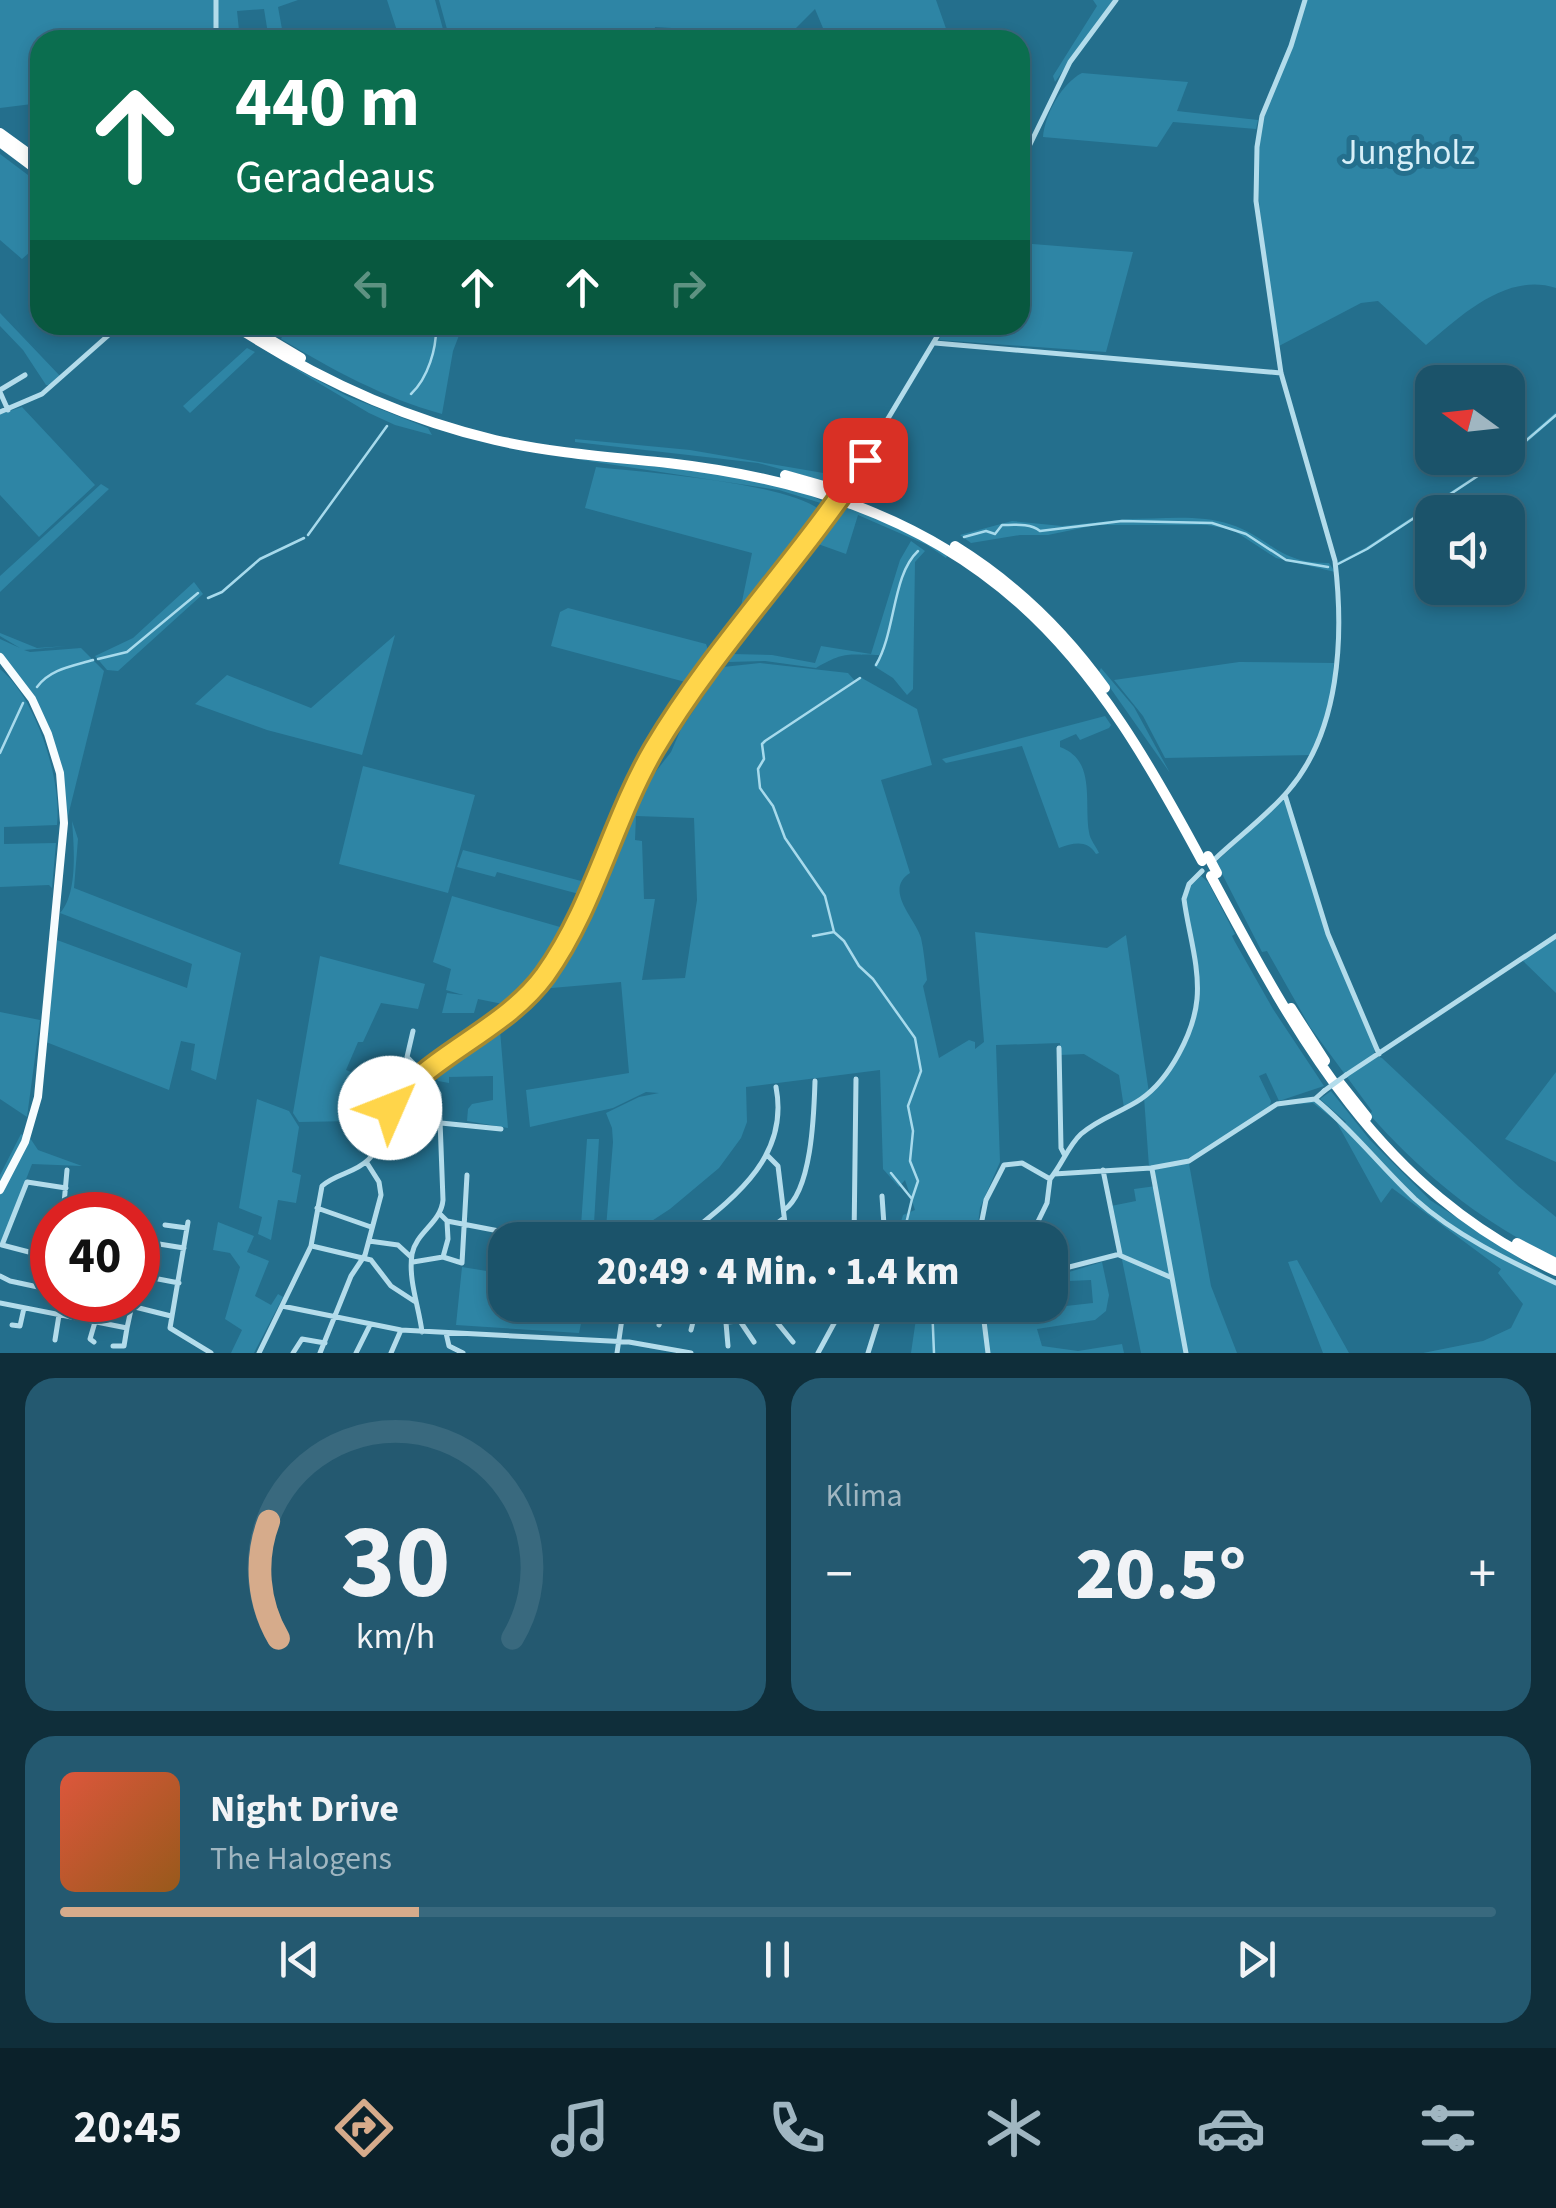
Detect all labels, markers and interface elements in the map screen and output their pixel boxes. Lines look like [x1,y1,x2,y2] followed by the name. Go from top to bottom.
[235,53,420,153] text: 440 m
[70,70,200,200] icon: ahead
[1341,128,1475,178] park label: Jungholz
[235,146,435,210] text: Geradeaus
[345,260,400,315] icon: left
[450,260,505,315] icon: ahead
[555,260,610,315] icon: ahead
[660,260,715,315] icon: right
[1415,365,1525,475] north arrow
[1415,365,1525,605] map controls
[823,418,908,503] pin
[838,433,893,488] icon: arrive
[1415,495,1525,605] button: sound
[338,1056,442,1160] position arrow
[30,1192,160,1322] speed limit sign: 40
[597,1245,959,1299] text: 20:49 · 4 Min. · 1.4 km
[826,1473,903,1519] text: Klima
[340,1490,450,1638] text: 30
[1075,1521,1246,1628] text: 20.5°
[826,1536,853,1614] text: −
[1469,1536,1496,1614] text: +
[356,1611,435,1662] text: km/h
[210,1782,399,1836] text: Night Drive
[210,1836,392,1882] text: The Halogens
[272,1932,327,1987] icon: previous
[750,1932,805,1987] icon: pause
[1229,1932,1284,1987] icon: next
[329,2093,399,2163] icon: directions
[545,2093,615,2163] icon: music
[762,2093,832,2163] icon: phone
[979,2093,1049,2163] icon: climate
[1196,2093,1266,2163] icon: car
[1413,2093,1483,2163] icon: filters
[73,2096,182,2160] text: 20:45

